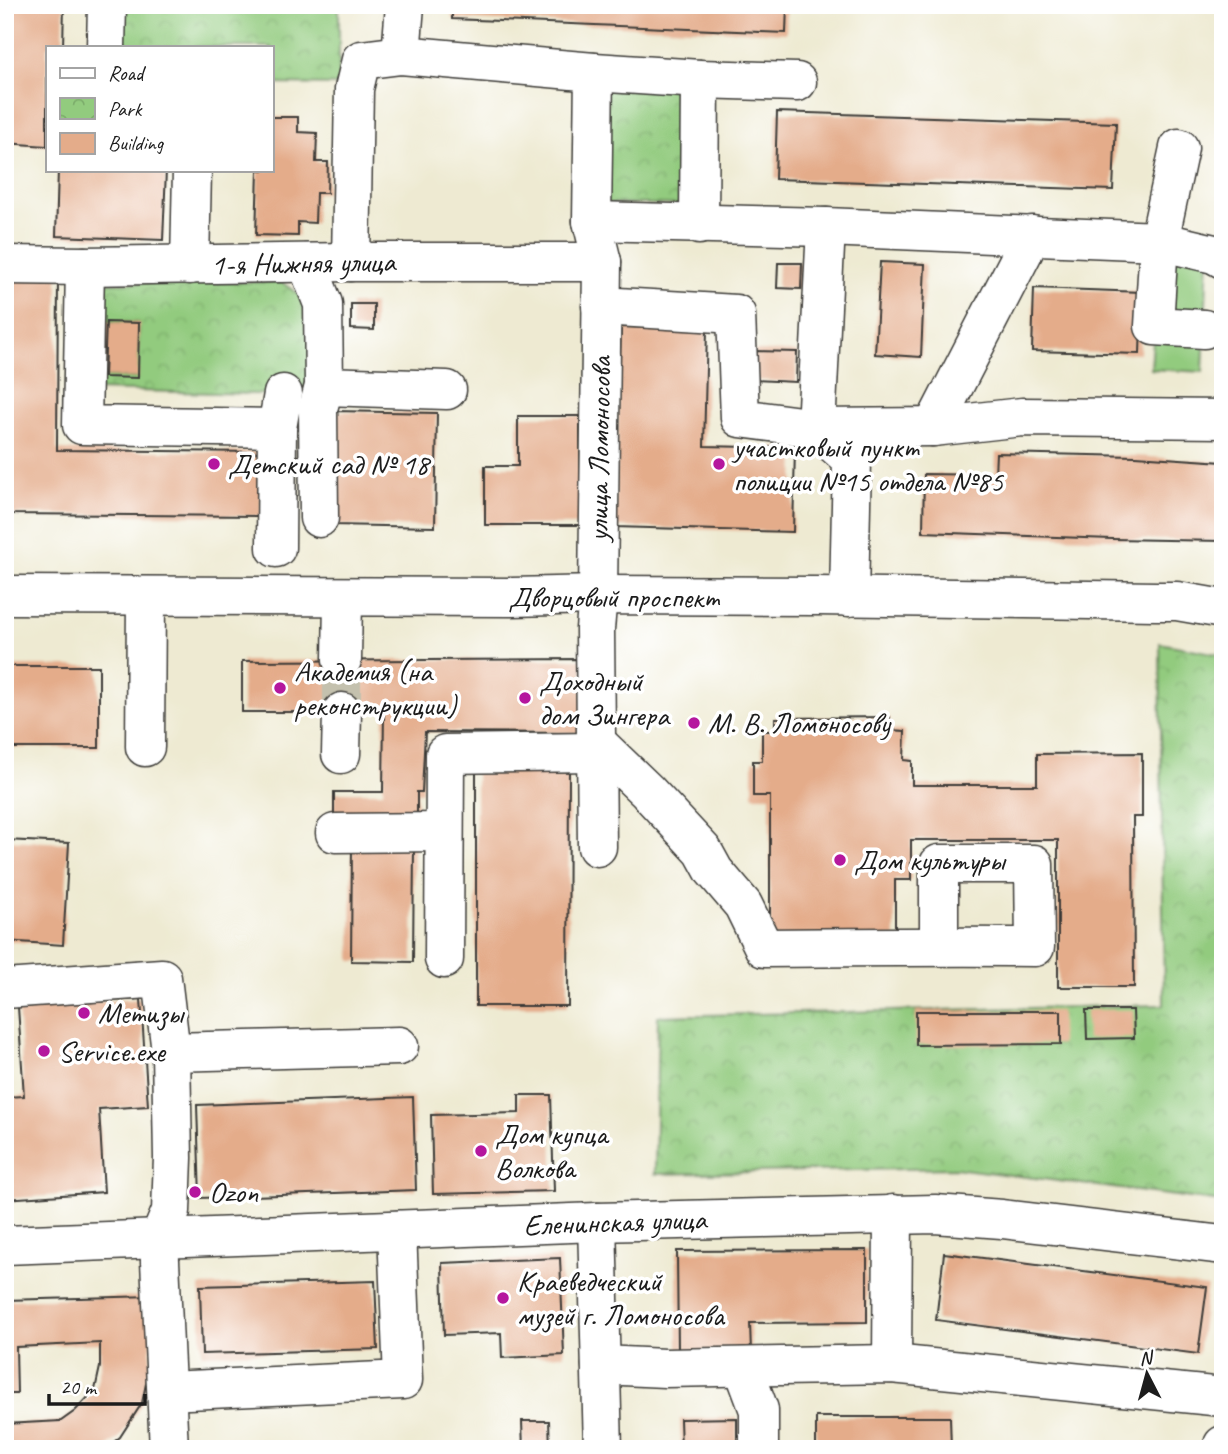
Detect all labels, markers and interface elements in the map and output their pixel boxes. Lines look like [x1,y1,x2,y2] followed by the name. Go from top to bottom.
[46,46,273,172] legend
[108,60,147,86] text: Road
[108,96,143,122] text: Park
[108,130,165,156] text: Building
[211,242,397,284] street label: 1-я Нижняя улица
[578,354,620,544] street label: улица Ломоносова
[731,428,1005,500] place label: участковый пункт полиции №15 отдела №85
[228,445,431,483] place label: Детский сад № 18
[206,456,222,472] marker: Детский сад № 18
[711,456,727,472] marker: участковый пункт полиции №15 отдела №85
[508,578,721,616] street label: Дворцовый проспект
[294,652,459,724] place label: Академия (на реконструкции)
[539,662,671,734] place label: Доходный дом Зингера
[272,680,288,696] marker: Академия (на реконструкции)
[517,690,533,706] marker: Доходный дом Зингера
[708,704,892,742] place label: М. В. Ломоносову
[686,715,702,731] marker: М. В. Ломоносову
[854,841,1007,879] place label: Дом культуры
[832,852,848,868] marker: Дом культуры
[98,994,185,1032] place label: Метизы
[76,1005,92,1021] marker: Метизы
[58,1032,167,1070] place label: Service.exe
[36,1043,52,1059] marker: Service.exe
[495,1115,610,1187] place label: Дом купца Волкова
[473,1143,489,1159] marker: Дом купца Волкова
[209,1173,259,1211] place label: Ozon
[187,1184,203,1200] marker: Ozon
[523,1200,709,1244] street label: Еленинская улица
[517,1262,726,1334] place label: Краеведческий музей г. Ломоносова
[495,1290,511,1306] marker: Краеведческий музей г. Ломоносова
[1112,1338,1182,1408] north arrow
[1138,1345,1156,1371] text: N
[49,1363,145,1407] scale bar
[60,1374,98,1400] text: 20 m

